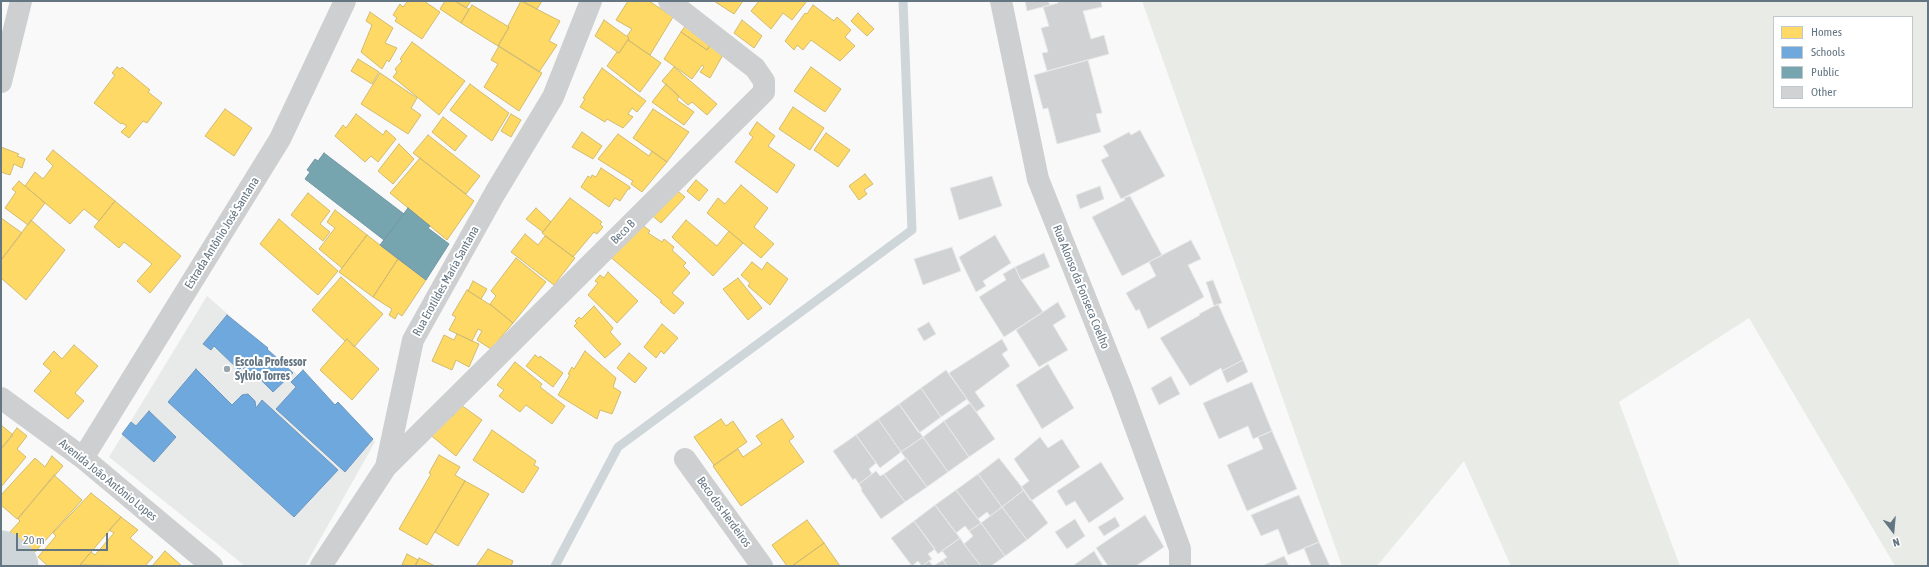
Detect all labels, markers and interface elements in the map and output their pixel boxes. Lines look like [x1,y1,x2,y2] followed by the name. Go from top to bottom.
[1773,16,1913,108] legend
[1811,25,1842,39] text: Homes
[1811,45,1845,59] text: Schools
[1811,65,1839,79] text: Public
[1811,85,1836,99] text: Other
[182,175,262,291] street label: Estrada Antônio José Santana
[608,217,638,247] street label: Beco B
[410,223,482,339] street label: Rua Erotildes Maria Santana
[1050,223,1112,351] street label: Rua Alonso da Fonseca Coelho
[235,355,306,383] place label: Escola Professor Sylvio Torres
[222,364,232,374] marker: Escola Professor Sylvio Torres
[56,436,160,524] street label: Avenida João Antônio Lopes
[694,474,754,550] street label: Beco dos Herdeiros
[1873,511,1913,551] north arrow
[18,525,110,551] scale bar
[23,533,45,547] text: 20 m
[1892,536,1901,549] text: N

